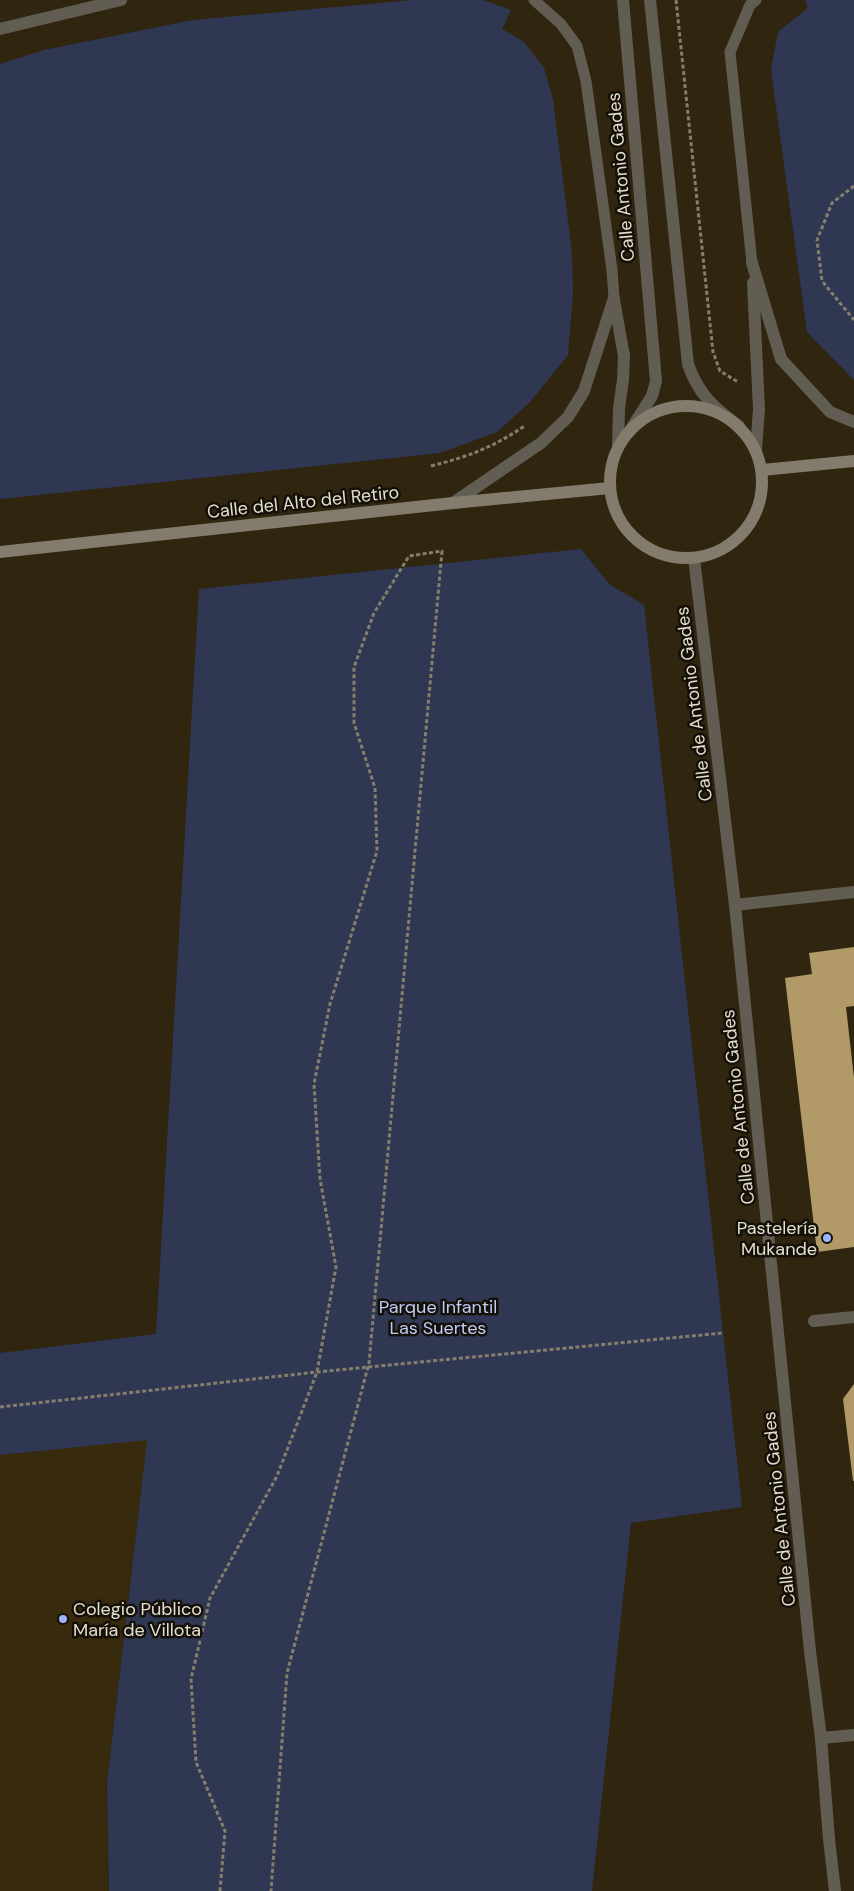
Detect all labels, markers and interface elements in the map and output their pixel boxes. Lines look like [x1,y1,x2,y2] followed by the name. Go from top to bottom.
[602,91,640,263] street label: Calle Antonio Gades
[206,480,400,524] street label: Calle del Alto del Retiro
[670,605,718,803] street label: Calle de Antonio Gades
[716,1008,760,1206] street label: Calle de Antonio Gades
[737,1216,817,1261] place label: Pastelería Mukande
[821,1232,833,1244] marker: Pastelería Mukande
[379,1295,497,1340] park label: Parque Infantil Las Suertes
[757,1410,801,1608] street label: Calle de Antonio Gades
[73,1597,202,1642] place label: Colegio Público María de Villota
[57,1613,69,1625] marker: Colegio Público María de Villota

